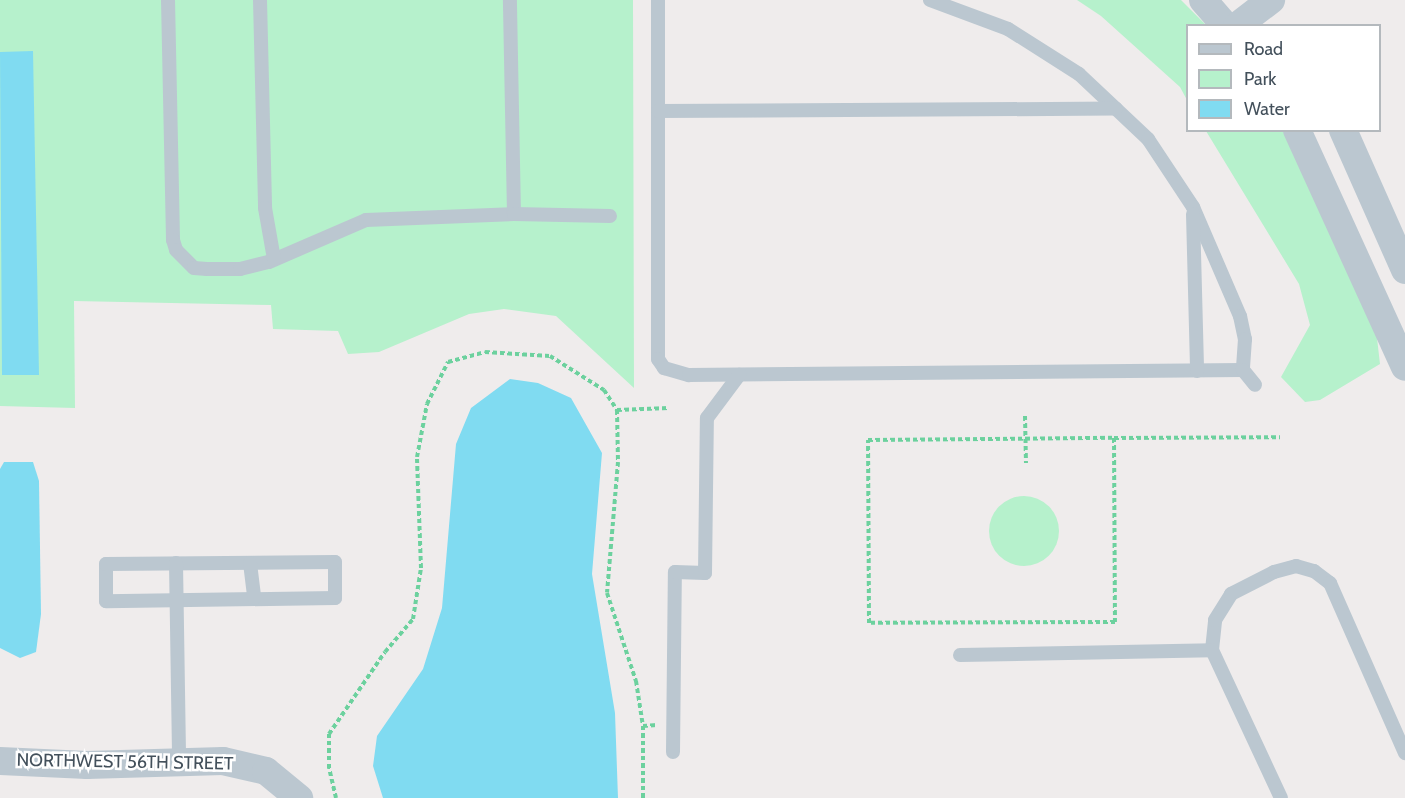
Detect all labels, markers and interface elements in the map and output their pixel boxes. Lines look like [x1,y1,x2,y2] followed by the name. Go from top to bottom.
[1186,24,1381,132] legend
[1244,38,1283,60] text: Road
[1244,68,1276,90] text: Park
[1244,98,1290,120] text: Water
[16,749,234,775] street label: NORTHWEST 56TH STREET

